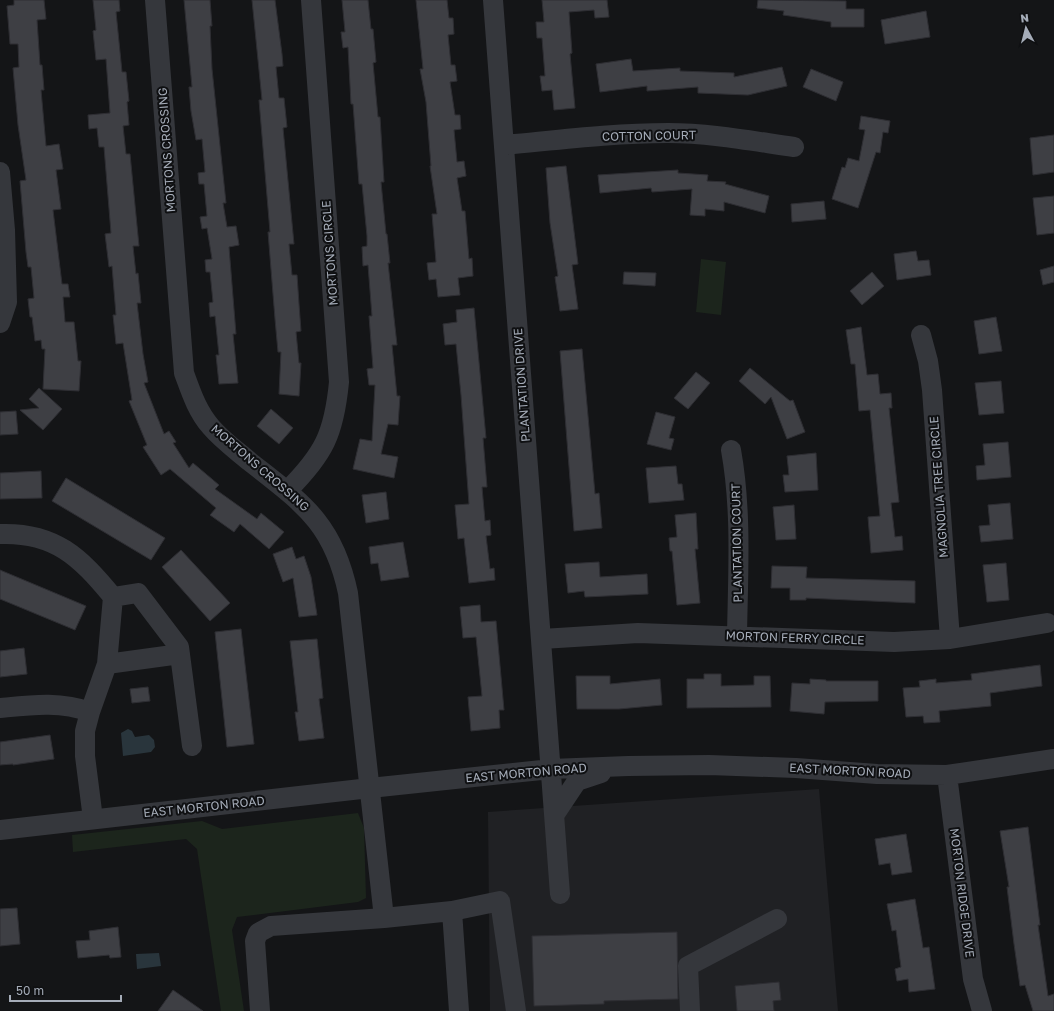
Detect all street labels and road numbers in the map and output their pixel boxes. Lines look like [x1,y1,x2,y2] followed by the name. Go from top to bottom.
[155,87,178,213] street label: MORTONS CROSSING
[602,127,697,144] street label: COTTON COURT
[318,200,341,306] street label: MORTONS CIRCLE
[510,328,533,442] street label: PLANTATION DRIVE
[926,416,951,558] street label: MAGNOLIA TREE CIRCLE
[208,421,312,514] street label: MORTONS CROSSING
[728,483,745,603] street label: PLANTATION COURT
[725,628,865,647] street label: MORTON FERRY CIRCLE
[465,760,587,785] street label: EAST MORTON ROAD
[789,760,911,781] street label: EAST MORTON ROAD
[143,793,265,820] street label: EAST MORTON ROAD
[947,827,978,958] street label: MORTON RIDGE DRIVE

